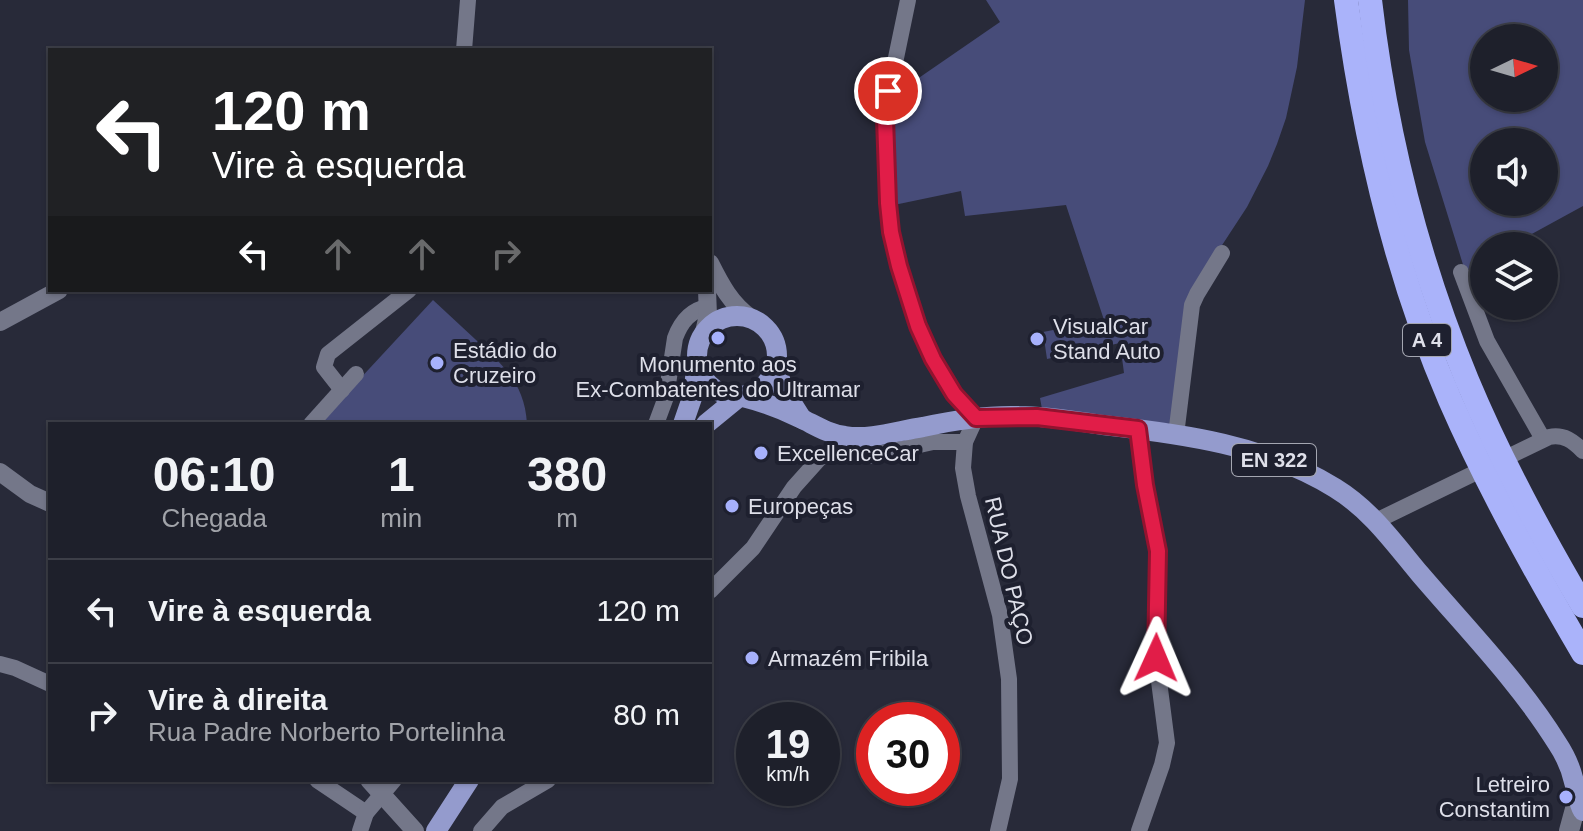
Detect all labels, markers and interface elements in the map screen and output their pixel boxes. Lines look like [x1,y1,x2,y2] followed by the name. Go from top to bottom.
[1470,24,1558,112] north arrow
[1470,24,1558,320] map controls
[854,57,922,125] pin
[866,69,910,113] icon: arrive
[212,79,371,142] text: 120 m
[80,80,184,184] icon: left
[1470,128,1558,216] button: sound
[212,145,466,186] text: Vire à esquerda
[232,232,276,276] icon: left
[316,232,360,276] icon: ahead
[400,232,444,276] icon: ahead
[484,232,528,276] icon: right
[1470,232,1558,320] button: layers
[1053,314,1161,364] place label: VisualCar Stand Auto
[1403,324,1451,356] road number: A 4
[709,329,727,347] marker: Monumento aos Ex-Combatentes do Ultramar
[1028,330,1046,348] marker: VisualCar Stand Auto
[453,338,557,388] place label: Estádio do Cruzeiro
[576,352,860,402] place label: Monumento aos Ex-Combatentes do Ultramar
[428,354,446,372] marker: Estádio do Cruzeiro
[777,441,919,466] place label: ExcellenceCar
[752,444,770,462] marker: ExcellenceCar
[1232,444,1316,476] road number: EN 322
[153,448,276,501] text: 06:10
[388,448,415,501] text: 1
[527,448,607,501] text: 380
[748,494,853,519] place label: Europeças
[980,495,1038,647] street label: RUA DO PAÇO
[723,497,741,515] marker: Europeças
[161,503,267,533] text: Chegada
[380,503,422,533] text: min
[556,503,578,533] text: m
[80,589,124,633] icon: left
[148,594,371,627] text: Vire à esquerda
[597,594,680,627] text: 120 m
[1114,616,1198,700] position arrow
[768,646,929,671] place label: Armazém Fribila
[743,649,761,667] marker: Armazém Fribila
[148,683,328,716] text: Vire à direita
[80,693,124,737] icon: right
[613,698,680,731] text: 80 m
[856,702,960,806] speed limit sign: 30
[148,717,505,747] text: Rua Padre Norberto Portelinha
[766,722,810,766] text: 19
[766,763,810,785] text: km/h
[1439,772,1550,822] place label: Letreiro Constantim
[1557,788,1575,806] marker: Letreiro Constantim

